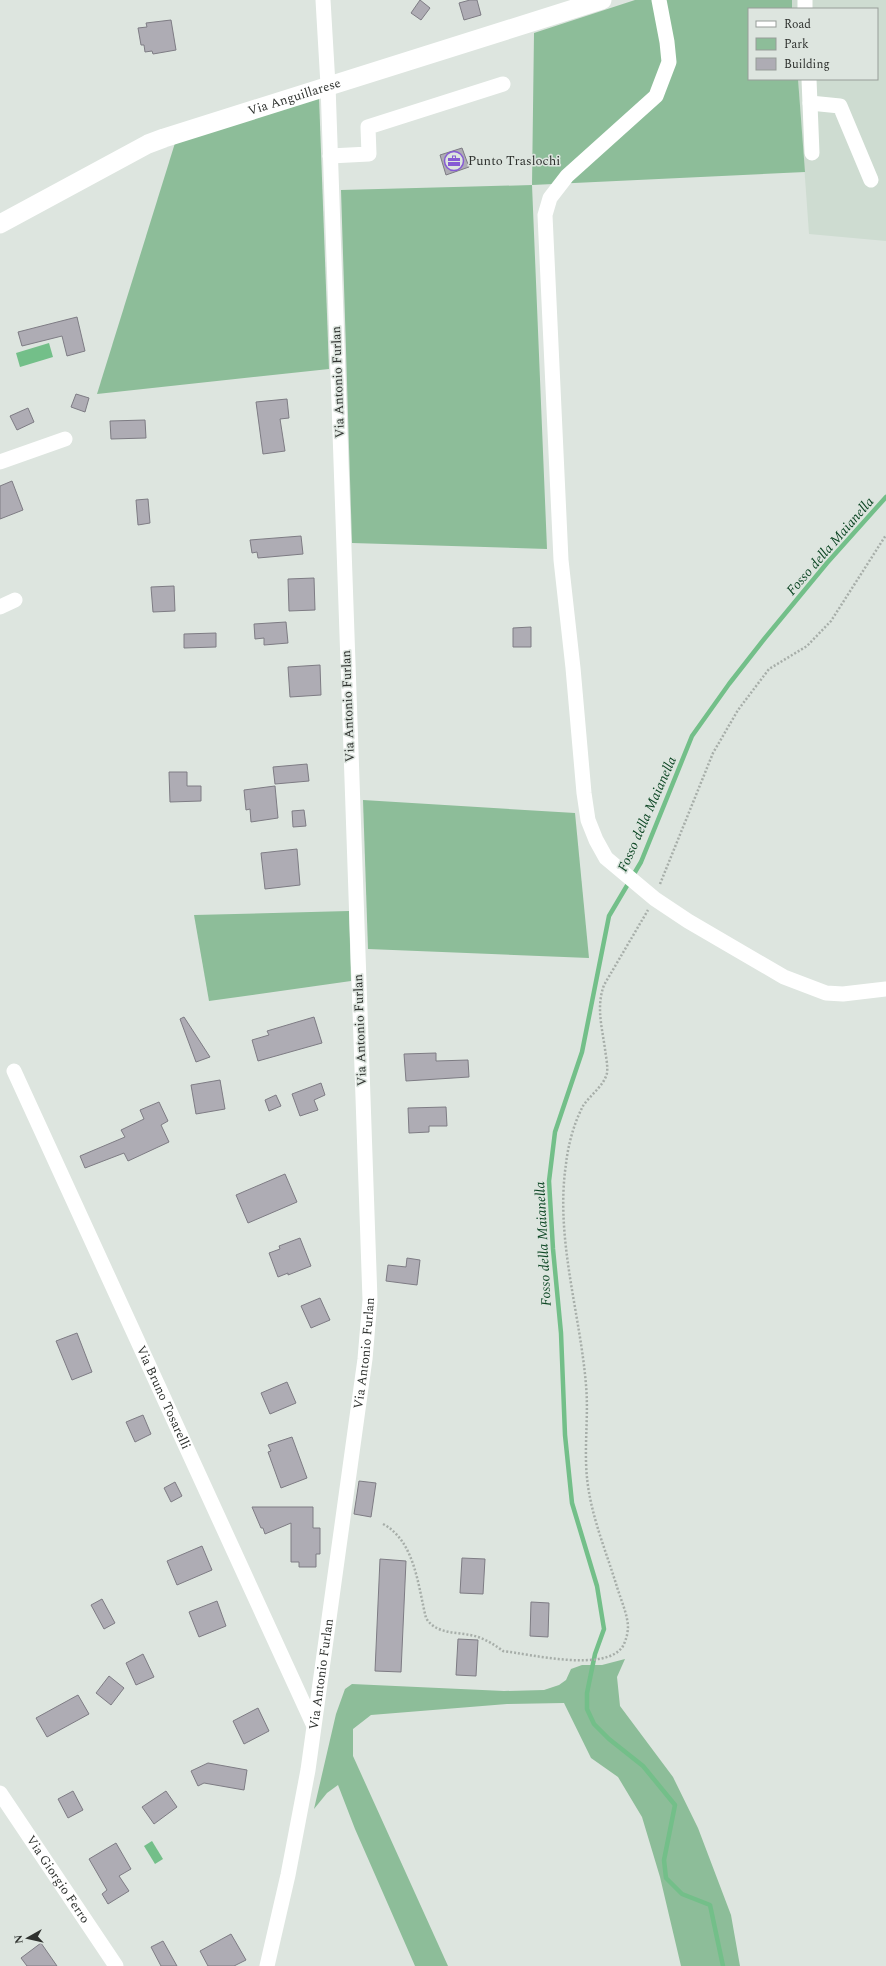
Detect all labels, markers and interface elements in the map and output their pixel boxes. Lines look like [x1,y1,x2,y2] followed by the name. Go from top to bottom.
[748,8,878,80] legend
[784,15,811,34] text: Road
[784,35,809,54] text: Park
[784,55,830,74] text: Building
[245,73,343,121] street label: Via Anguillarese
[443,150,465,172] office icon: Punto Traslochi
[468,151,560,171] place label: Punto Traslochi
[326,325,350,438] street label: Via Antonio Furlan
[781,492,879,600] water label: Fosso della Maianella
[336,649,360,762] street label: Via Antonio Furlan
[612,753,682,875] water label: Fosso della Maianella
[348,973,372,1086] street label: Via Antonio Furlan
[529,1181,557,1307] water label: Fosso della Maianella
[348,1296,380,1410] street label: Via Antonio Furlan
[131,1342,196,1453] street label: Via Bruno Tosarelli
[304,1617,339,1731] street label: Via Antonio Furlan
[21,1831,95,1927] street label: Via Giorgio Ferro
[8,1918,48,1958] north arrow
[10,1934,28,1945] text: N

